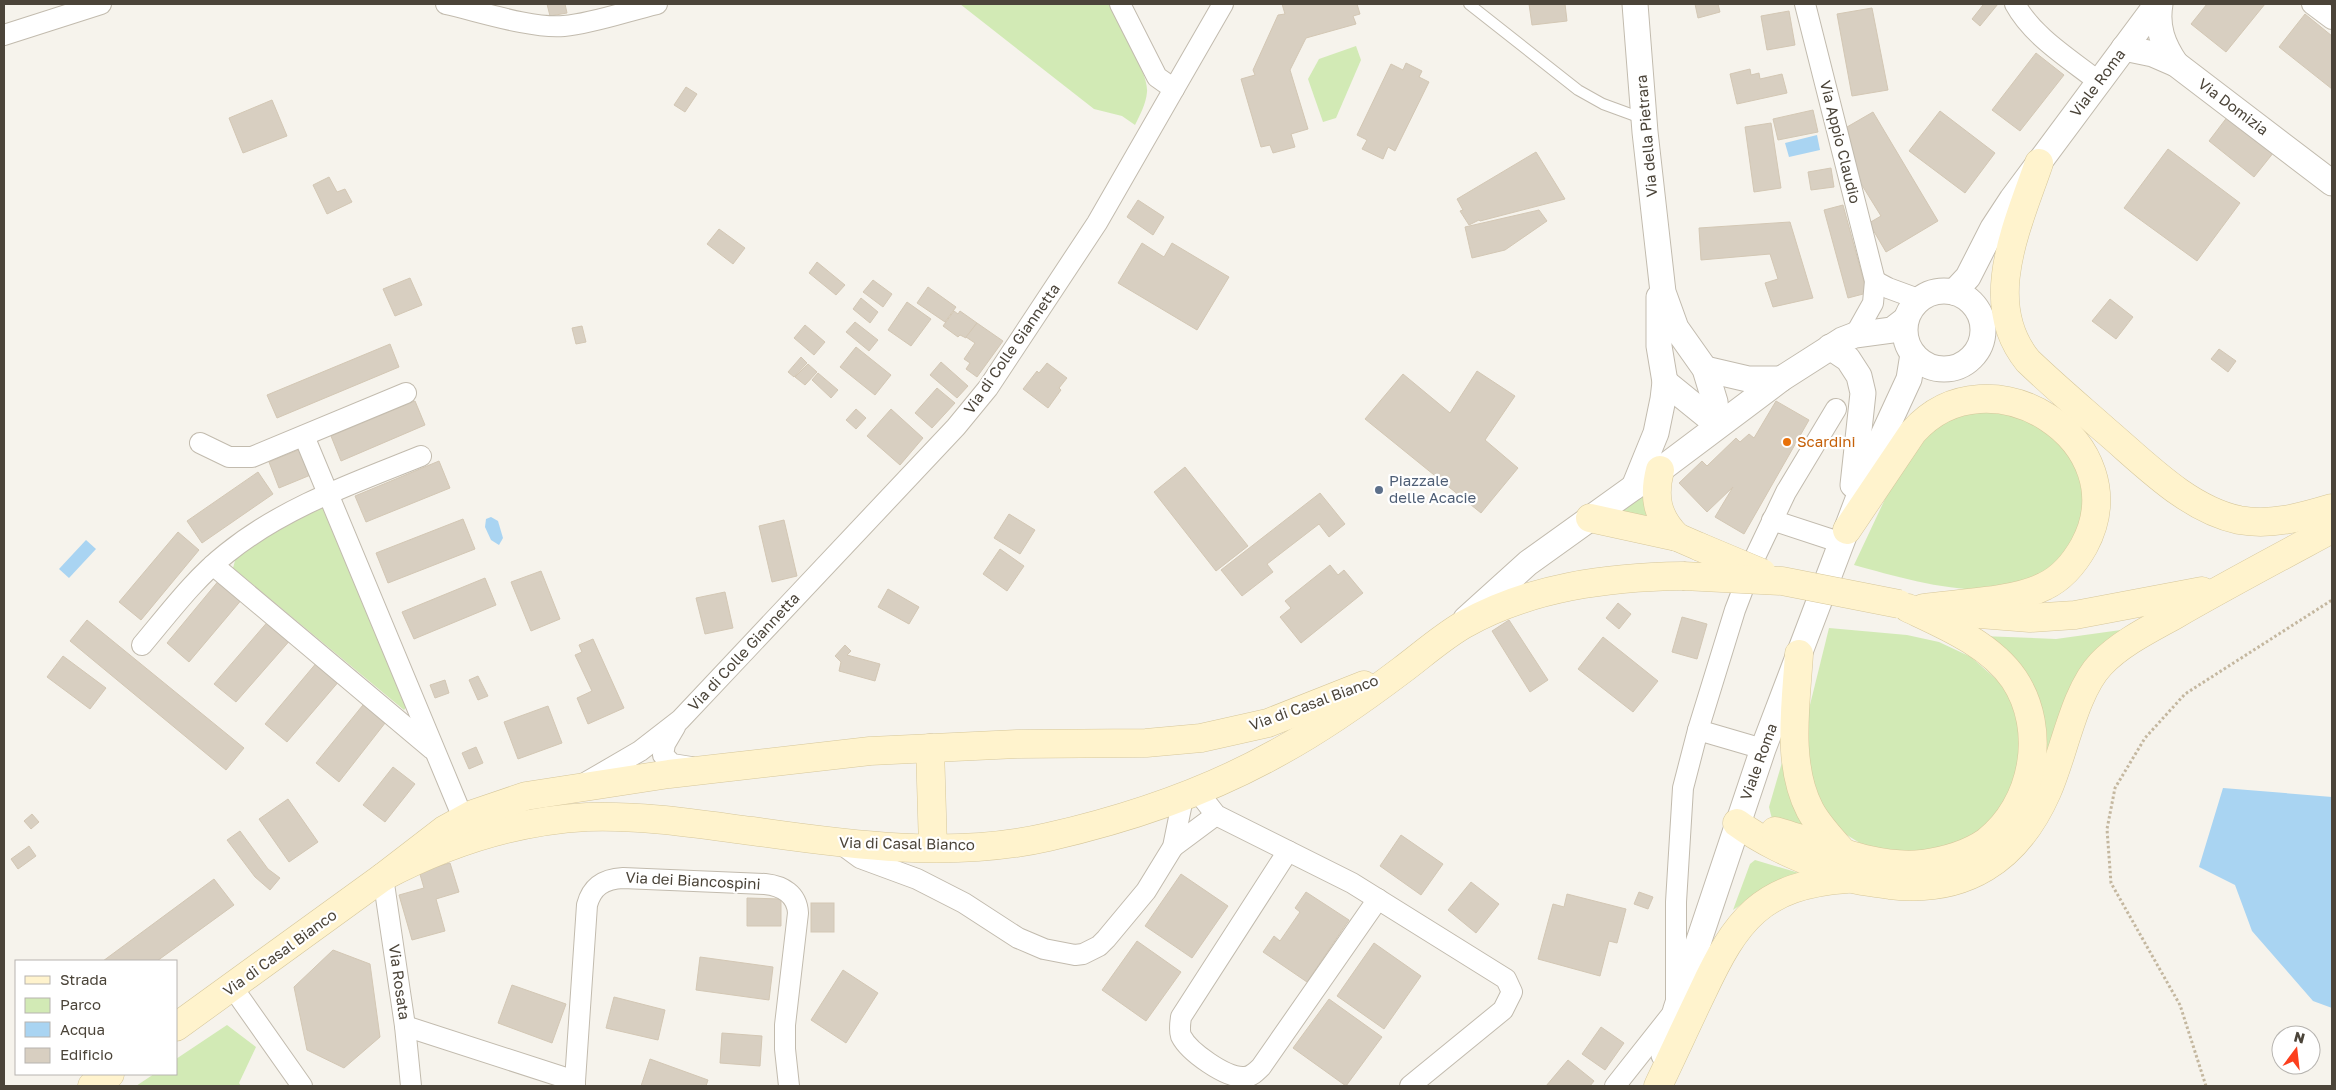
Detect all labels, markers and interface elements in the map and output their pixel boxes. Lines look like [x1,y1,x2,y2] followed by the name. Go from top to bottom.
[2066,45,2129,120] street label: Viale Roma
[1632,74,1660,198] street label: Via della Pietrara
[2195,74,2272,138] street label: Via Domizia
[1817,78,1865,205] street label: Via Appio Claudio
[959,280,1063,417] street label: Via di Colle Giannetta
[1797,432,1855,450] place label: Scardini
[1781,436,1793,448] marker: Scardini
[1389,471,1477,506] place label: Piazzale delle Acacie
[1373,484,1385,496] marker: Piazzale delle Acacie
[684,589,803,714] street label: Via di Colle Giannetta
[1247,670,1381,734] street label: Via di Casal Bianco
[1736,721,1780,803] street label: Viale Roma
[839,833,975,853] street label: Via di Casal Bianco
[625,867,761,893] street label: Via dei Biancospini
[219,905,340,999] street label: Via di Casal Bianco
[386,943,414,1021] street label: Via Rosata
[15,960,178,1075] legend
[60,970,107,988] text: Strada
[60,995,101,1013] text: Parco
[60,1020,105,1038] text: Acqua
[2271,1025,2321,1075] north arrow
[2292,1027,2307,1047] text: N
[60,1045,113,1063] text: Edificio

